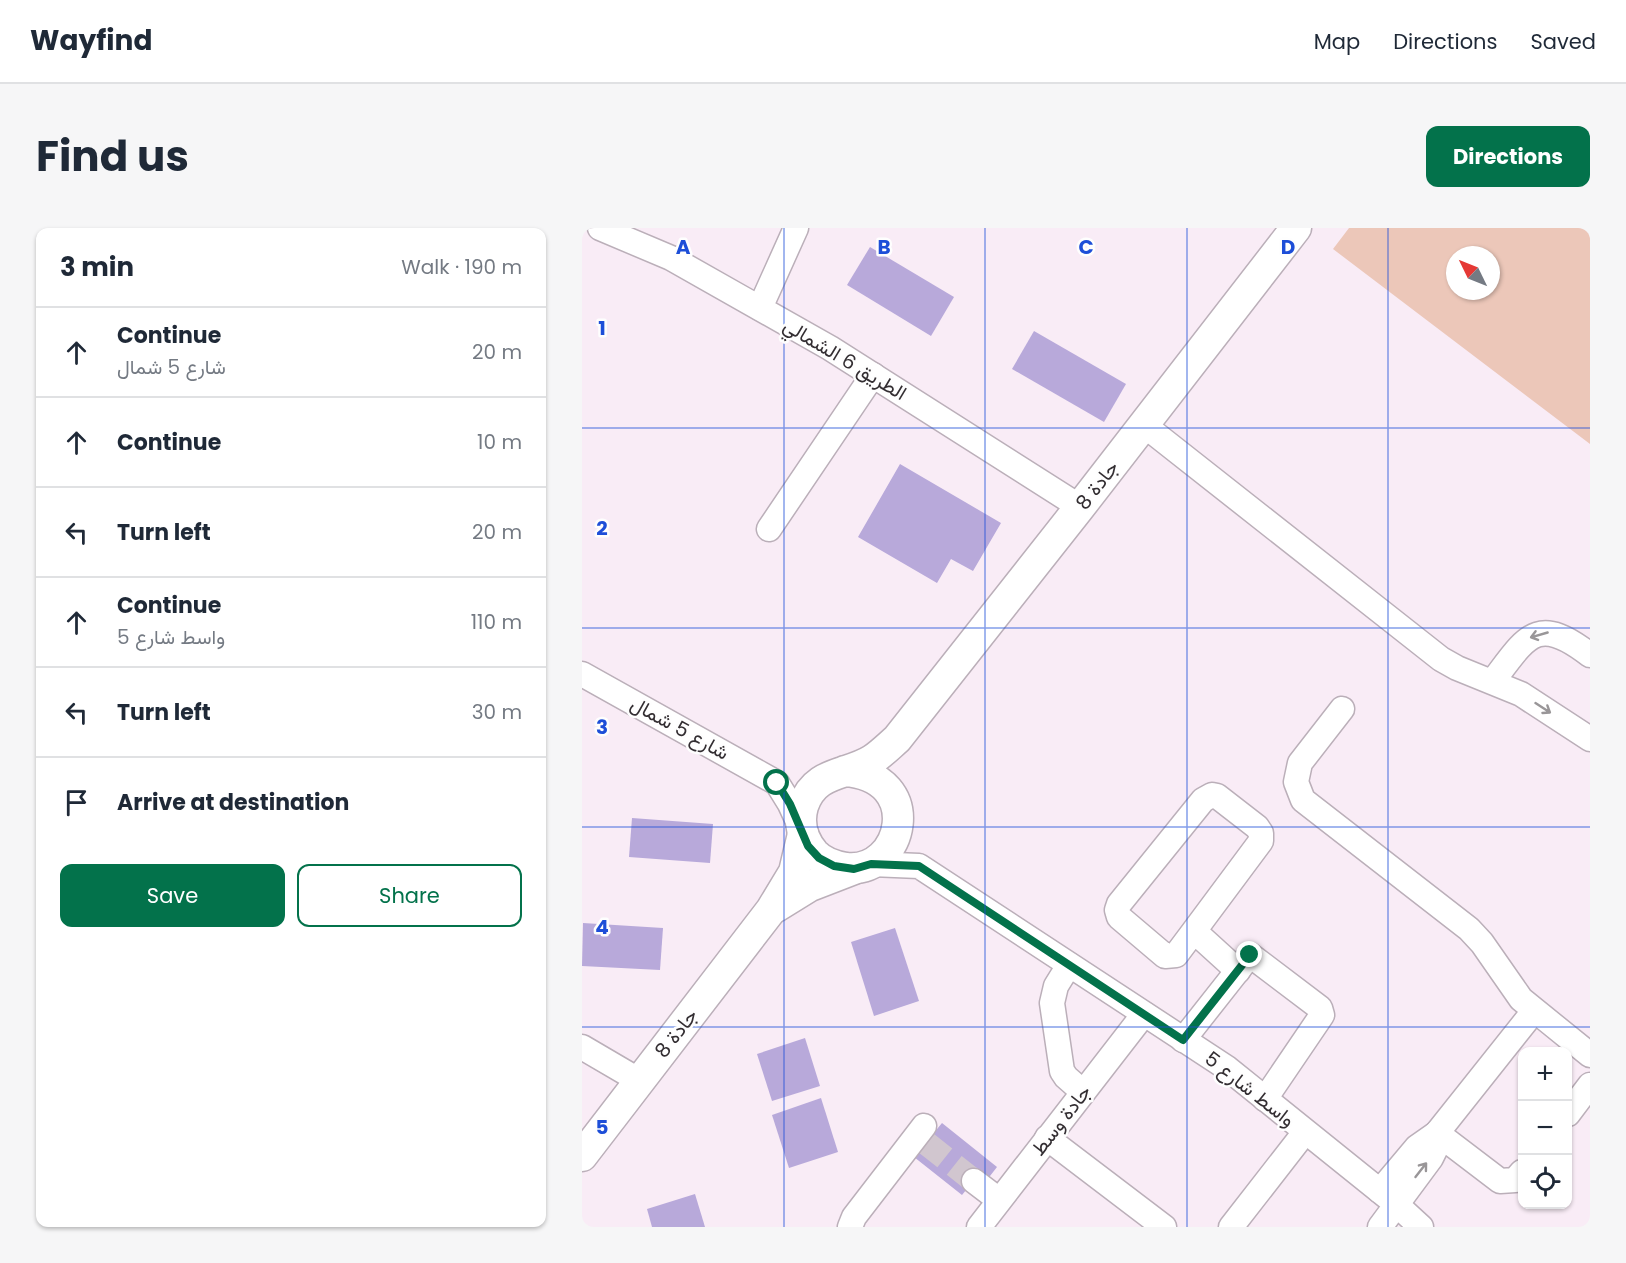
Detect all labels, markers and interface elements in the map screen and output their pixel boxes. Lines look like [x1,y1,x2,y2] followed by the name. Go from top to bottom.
[30,21,152,60] text: Wayfind
[1314,27,1360,56] text: Map
[1393,27,1497,56] text: Directions
[1530,27,1596,56] text: Saved
[1426,126,1590,187] button: Directions
[36,127,189,186] text: Find us
[676,233,691,261] text: A
[877,233,891,261] text: B
[1078,233,1094,261] text: C
[1281,233,1295,261] text: D
[1446,246,1500,300] north arrow
[60,249,134,285] text: 3 min
[401,253,522,281] text: Walk · 190 m
[776,311,912,409] street label: الطريق 6 الشمالي
[598,314,606,342] text: 1
[117,320,221,351] text: Continue
[60,336,93,369] icon: ahead
[472,338,522,366] text: 20 m
[117,353,226,381] text: شارع 5 شمال
[60,426,93,459] icon: ahead
[117,427,221,458] text: Continue
[477,428,522,456] text: 10 m
[1069,455,1125,515] street label: جادة 8
[596,514,608,542] text: 2
[60,516,93,549] icon: left
[117,517,211,548] text: Turn left
[472,518,522,546] text: 20 m
[117,590,221,621] text: Continue
[60,606,93,639] icon: ahead
[471,608,522,636] text: 110 m
[117,623,225,651] text: واسط شارع 5
[1530,630,1549,642] one-way arrow
[626,689,734,767] street label: شارع 5 شمال
[60,696,93,729] icon: left
[117,697,211,728] text: Turn left
[472,698,522,726] text: 30 m
[1534,701,1551,714] one-way arrow
[596,713,608,741] text: 3
[763,769,789,795] route start
[60,786,93,819] icon: arrive
[117,787,349,818] text: Arrive at destination
[60,864,285,927] button: Save
[297,864,522,927] button: Share
[595,913,609,941] text: 4
[1236,941,1262,967] route end
[648,1003,704,1063] street label: جادة 8
[1199,1045,1301,1133] street label: واسط شارع 5
[1518,1047,1572,1209] map controls
[1518,1047,1572,1101] button: +
[1024,1079,1098,1161] street label: جادة وسط
[1518,1101,1572,1155] button: −
[596,1113,609,1141] text: 5
[1518,1155,1572,1209] button: locate
[1415,1163,1428,1179] one-way arrow

